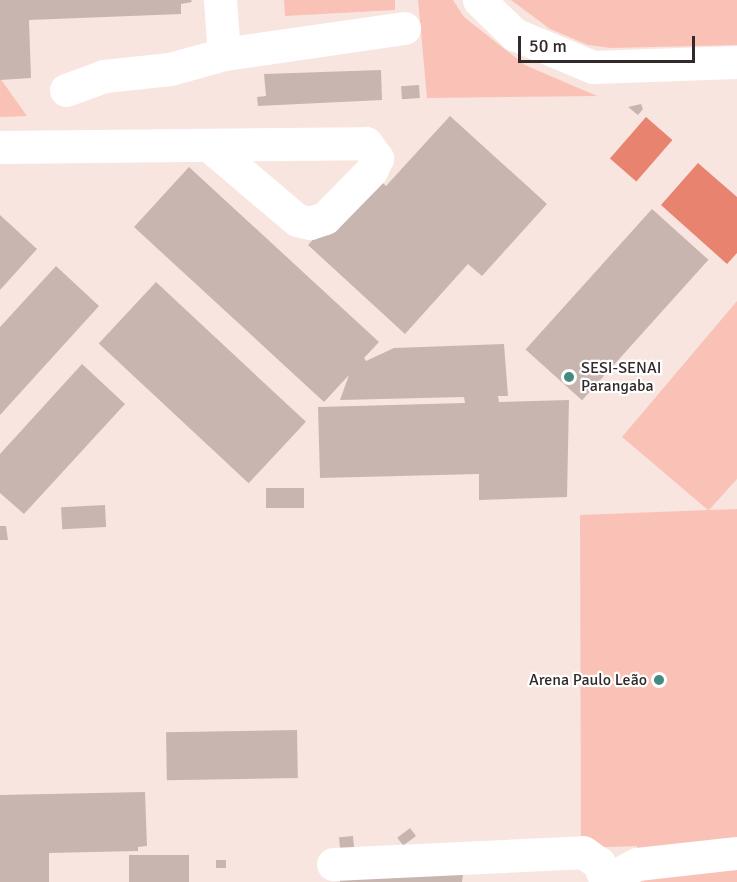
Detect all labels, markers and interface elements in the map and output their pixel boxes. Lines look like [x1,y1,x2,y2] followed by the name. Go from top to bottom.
[521,24,698,62] scale bar
[529,35,567,57] text: 50 m
[581,358,661,396] place label: SESI-SENAI Parangaba
[562,370,576,384] marker: SESI-SENAI Parangaba
[529,670,647,690] place label: Arena Paulo Leão
[652,673,666,687] marker: Arena Paulo Leão

